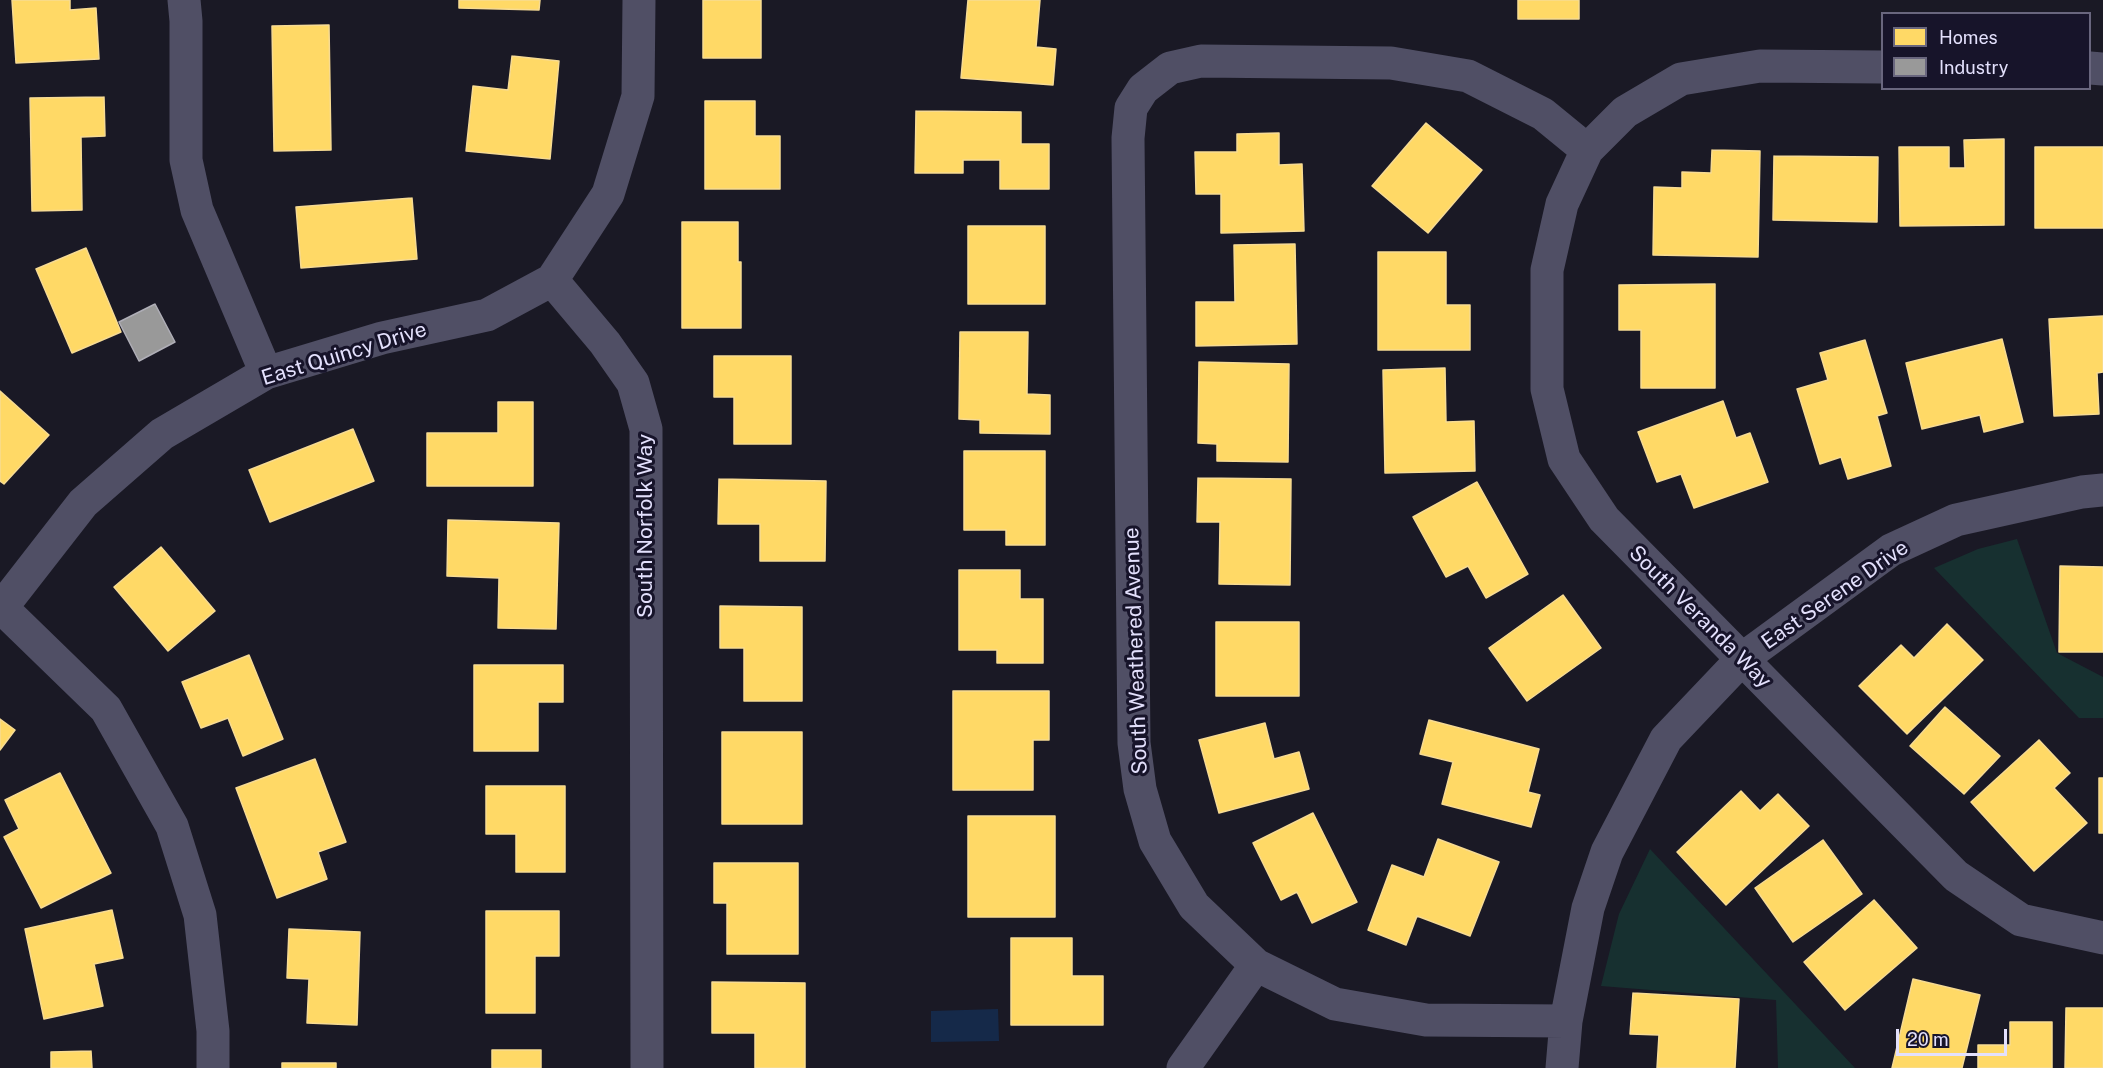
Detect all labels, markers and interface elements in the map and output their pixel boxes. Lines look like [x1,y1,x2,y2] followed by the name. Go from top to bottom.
[1881,12,2091,90] legend
[1939,27,1998,48] text: Homes
[1939,57,2008,78] text: Industry
[258,317,430,391] street label: East Quincy Drive
[633,434,659,618] street label: South Norfolk Way
[1119,527,1153,775] street label: South Weathered Avenue
[1757,535,1913,655] street label: East Serene Drive
[1624,541,1776,693] street label: South Veranda Way
[1899,1017,2010,1055] scale bar
[1907,1029,1949,1050] text: 20 m

